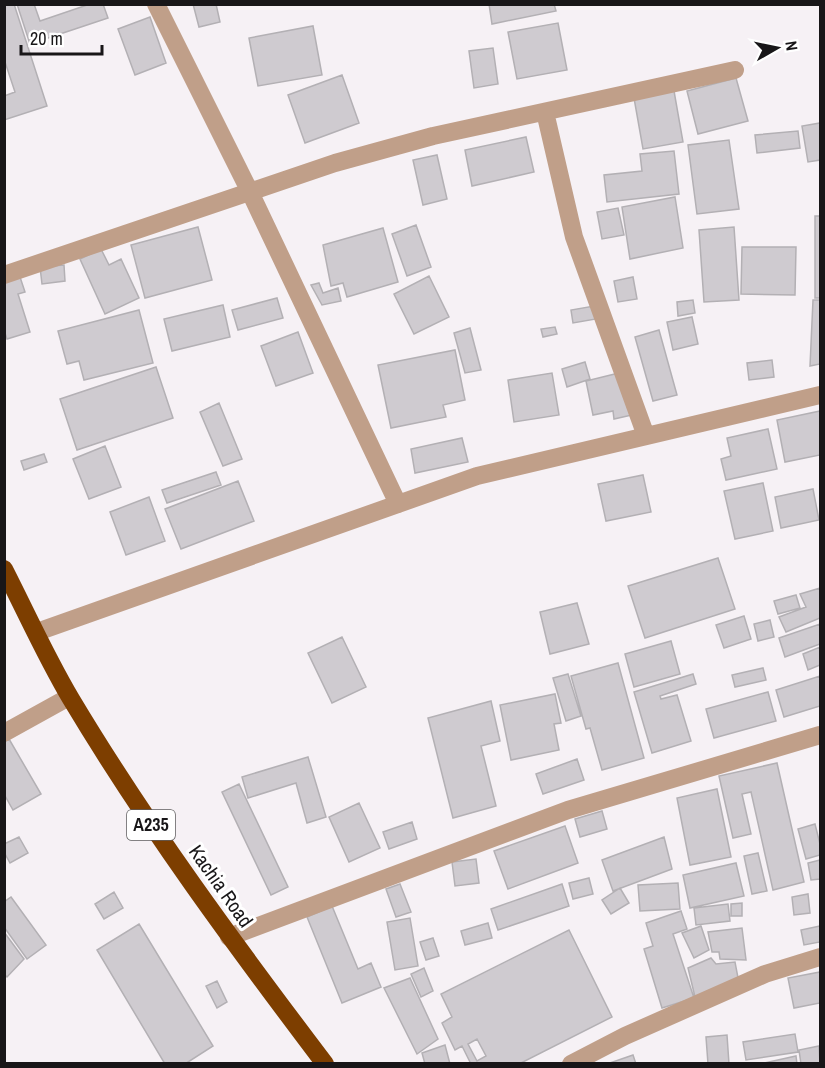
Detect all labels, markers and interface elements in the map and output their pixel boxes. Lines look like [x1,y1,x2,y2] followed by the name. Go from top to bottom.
[21,18,102,56] scale bar
[747,18,807,78] north arrow
[30,26,63,51] text: 20 m
[780,39,803,52] text: N
[127,810,175,840] road number: A235
[183,839,260,932] street label: Kachia Road

